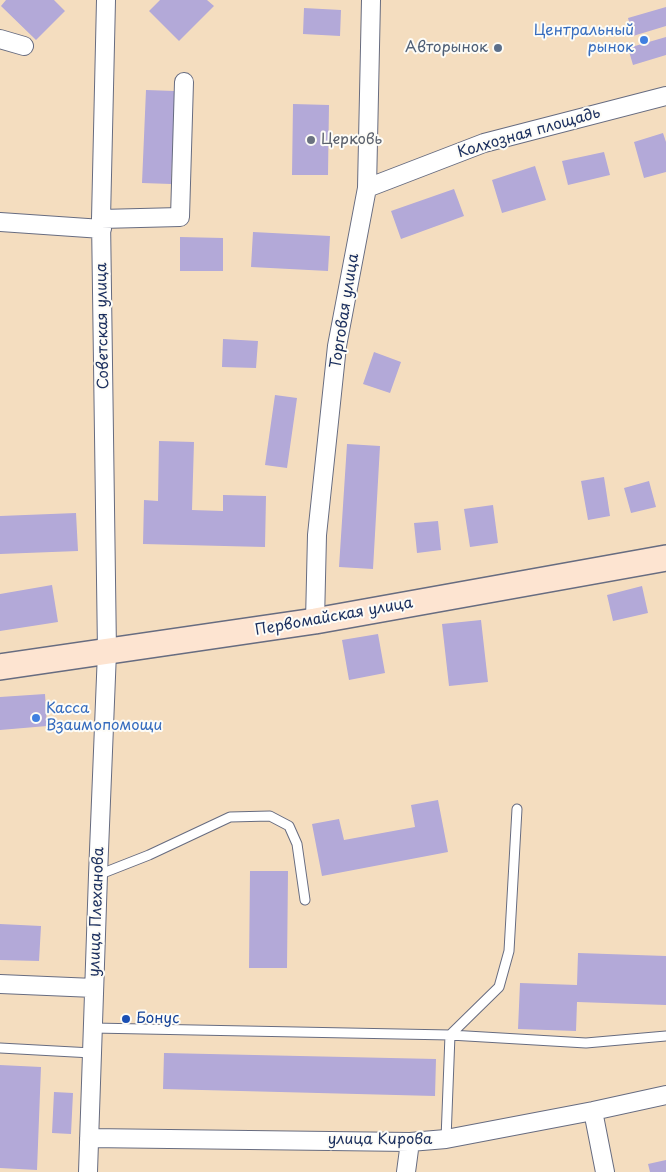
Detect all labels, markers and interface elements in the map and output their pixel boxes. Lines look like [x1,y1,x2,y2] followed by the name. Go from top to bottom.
[534,22,634,57] place label: Центральный рынок
[638,34,650,46] marker: Центральный рынок
[405,39,488,57] place label: Авторынок
[492,42,504,54] marker: Авторынок
[456,104,602,162] street label: Колхозная площадь
[321,131,382,149] place label: Церковь
[305,134,317,146] marker: Церковь
[327,252,363,370] street label: Торговая улица
[93,263,113,389] street label: Советская улица
[254,594,414,640] street label: Первомайская улица
[46,700,162,735] place label: Касса Взаимопомощи
[30,712,42,724] marker: Касса Взаимопомощи
[86,847,108,977] street label: улица Плеханова
[136,1010,179,1028] place label: Бонус
[120,1013,132,1025] marker: Бонус
[328,1131,432,1149] street label: улица Кирова

